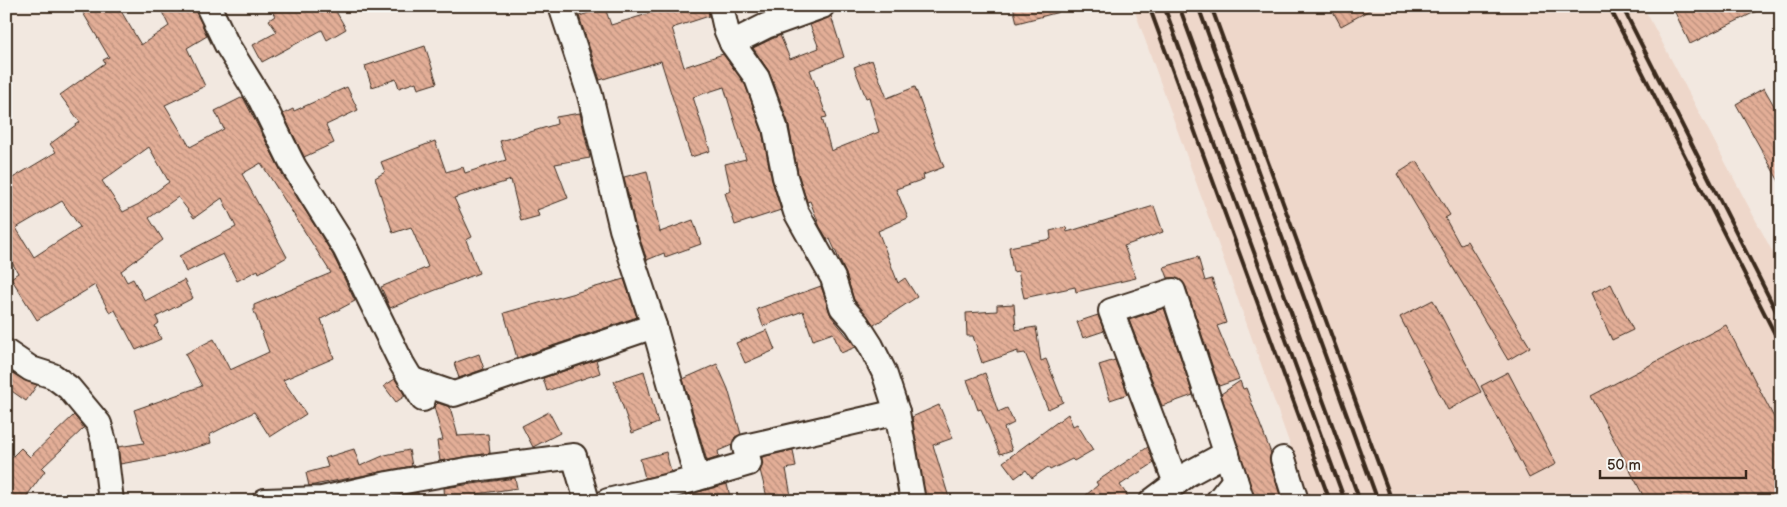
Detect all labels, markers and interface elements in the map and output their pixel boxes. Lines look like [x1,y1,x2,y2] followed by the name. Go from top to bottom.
[1600,447,1746,479] scale bar
[1607,456,1641,475] text: 50 m

